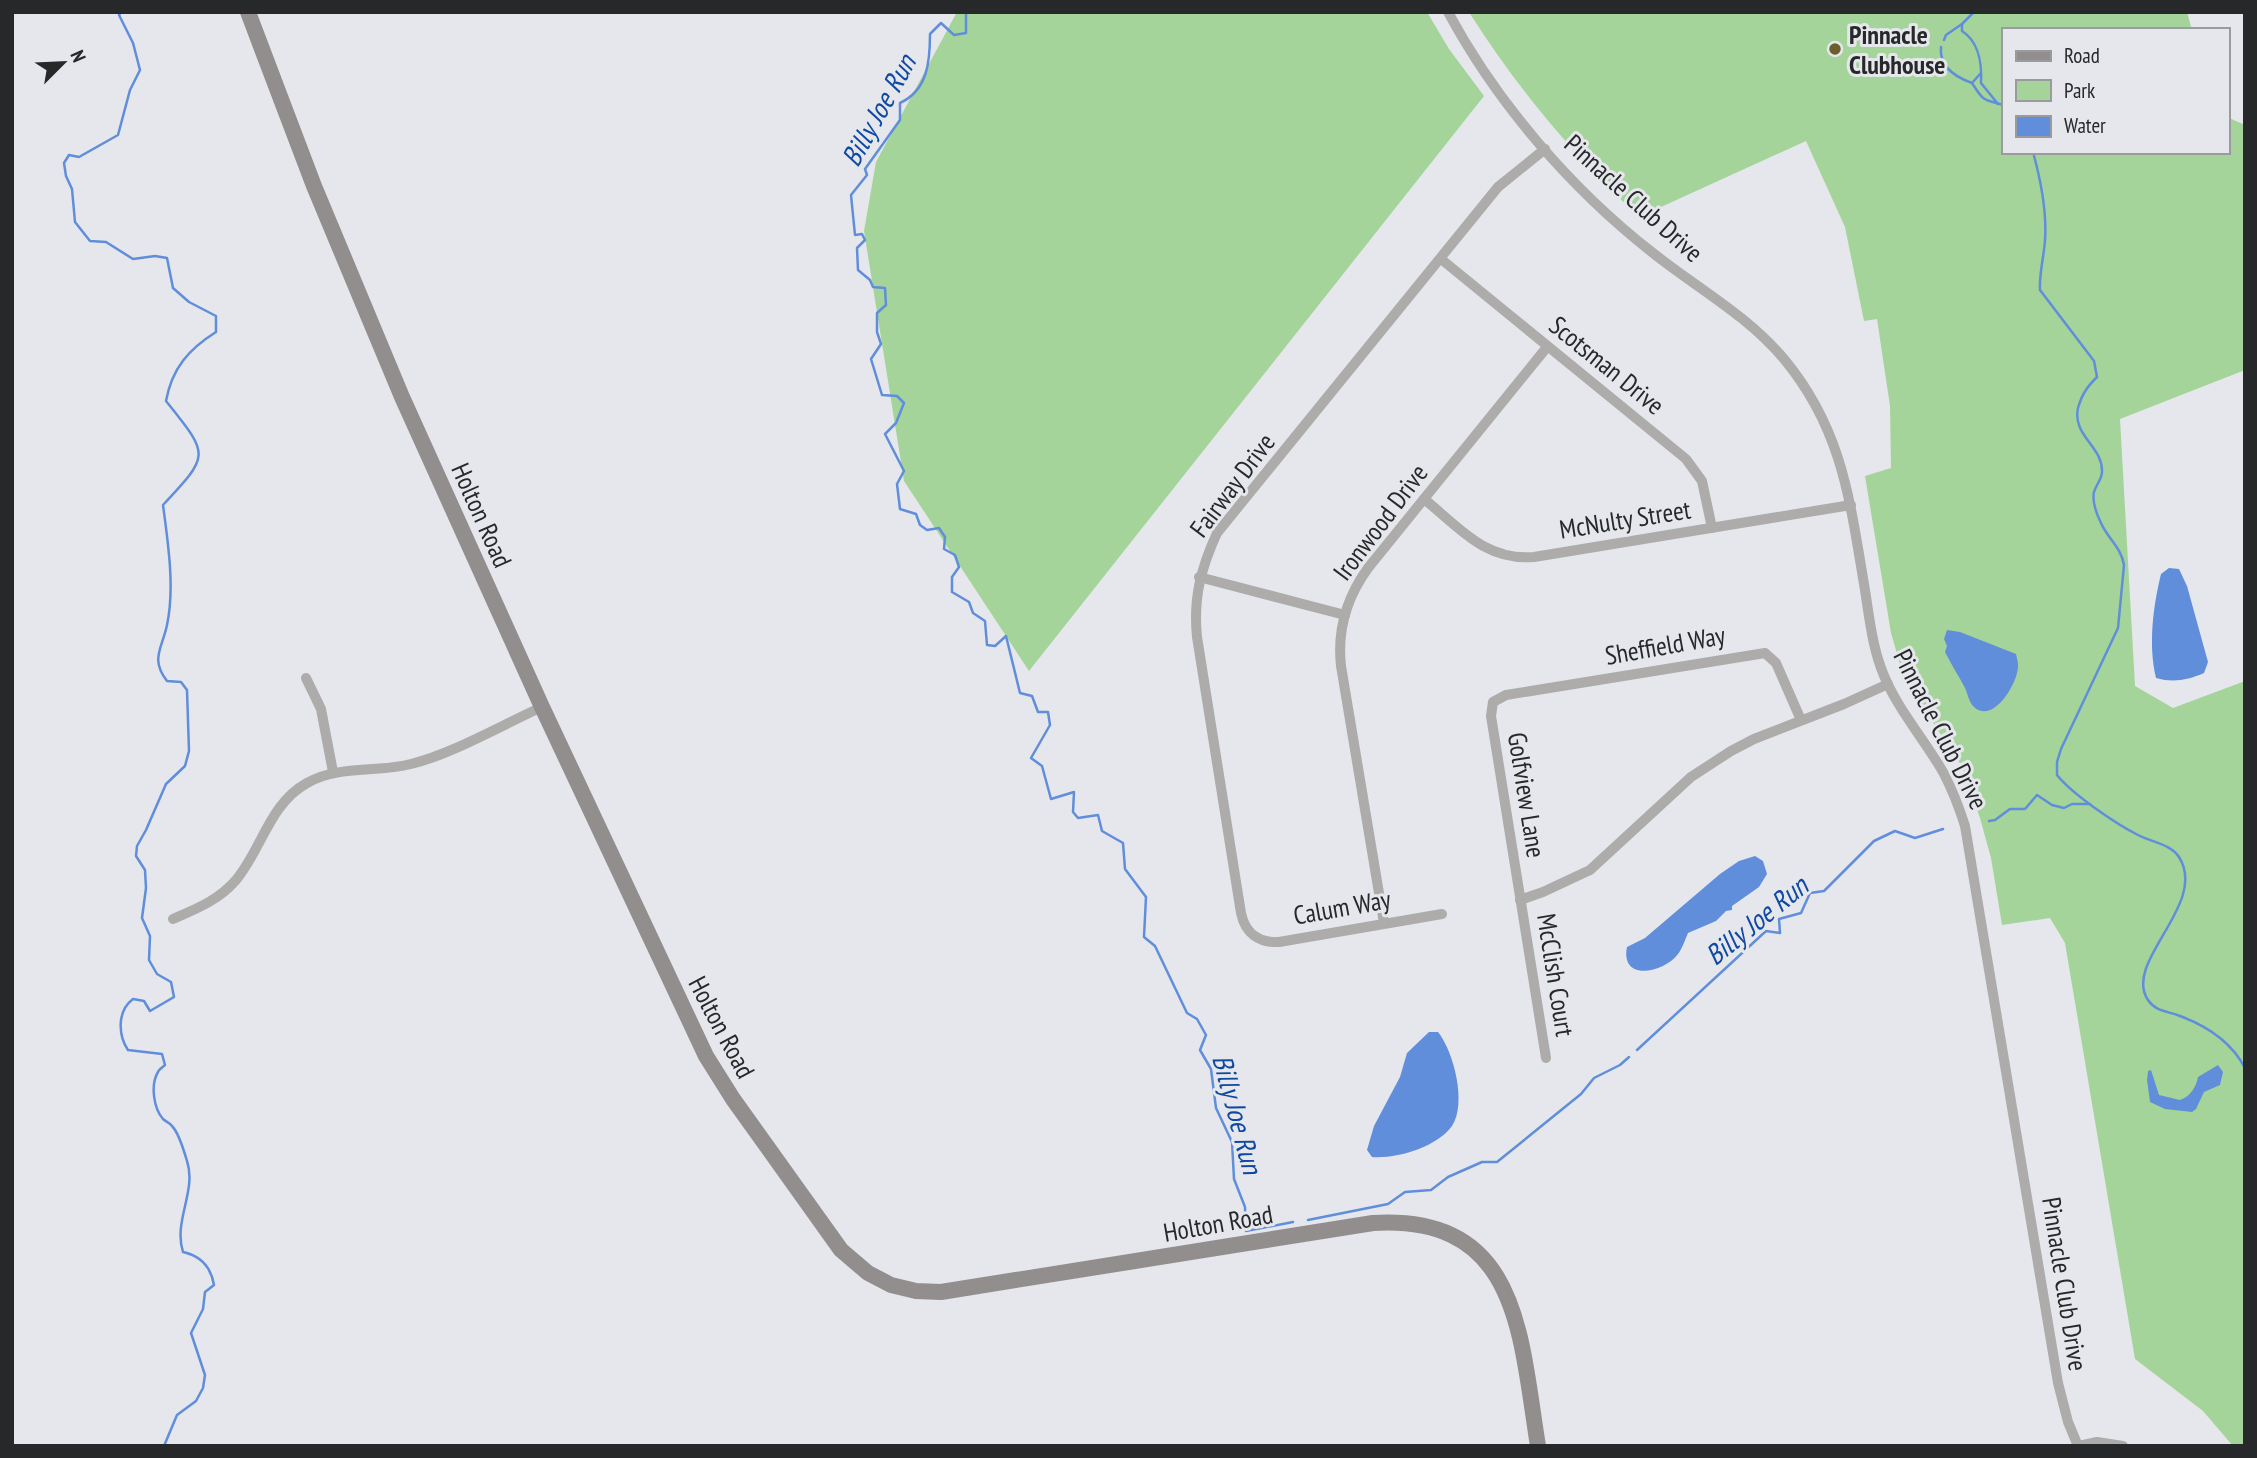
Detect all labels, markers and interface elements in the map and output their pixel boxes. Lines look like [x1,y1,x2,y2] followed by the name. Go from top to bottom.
[1849,18,1945,81] place label: Pinnacle Clubhouse
[28,28,98,98] north arrow
[2002,28,2229,154] legend
[1827,41,1843,57] marker: Pinnacle Clubhouse
[2064,42,2100,69] text: Road
[832,46,925,172] water label: Billy Joe Run
[65,47,92,66] text: N
[2064,77,2095,104] text: Park
[2064,112,2106,139] text: Water
[1558,127,1710,269] street label: Pinnacle Club Drive
[1543,309,1671,421] street label: Scotsman Drive
[1182,427,1282,543] street label: Fairway Drive
[1325,457,1435,587] street label: Ironwood Drive
[444,458,520,572] street label: Holton Road
[1557,492,1693,546] street label: McNulty Street
[1602,618,1728,672] street label: Sheffield Way
[1886,643,1996,815] street label: Pinnacle Club Drive
[1501,730,1553,860] street label: Golfview Lane
[1697,866,1816,973] water label: Billy Joe Run
[1291,882,1393,932] street label: Calum Way
[1530,911,1582,1039] street label: McClish Court
[681,970,763,1084] street label: Holton Road
[1204,1050,1272,1179] water label: Billy Joe Run
[2035,1195,2095,1373] street label: Pinnacle Club Drive
[1161,1197,1275,1249] street label: Holton Road

